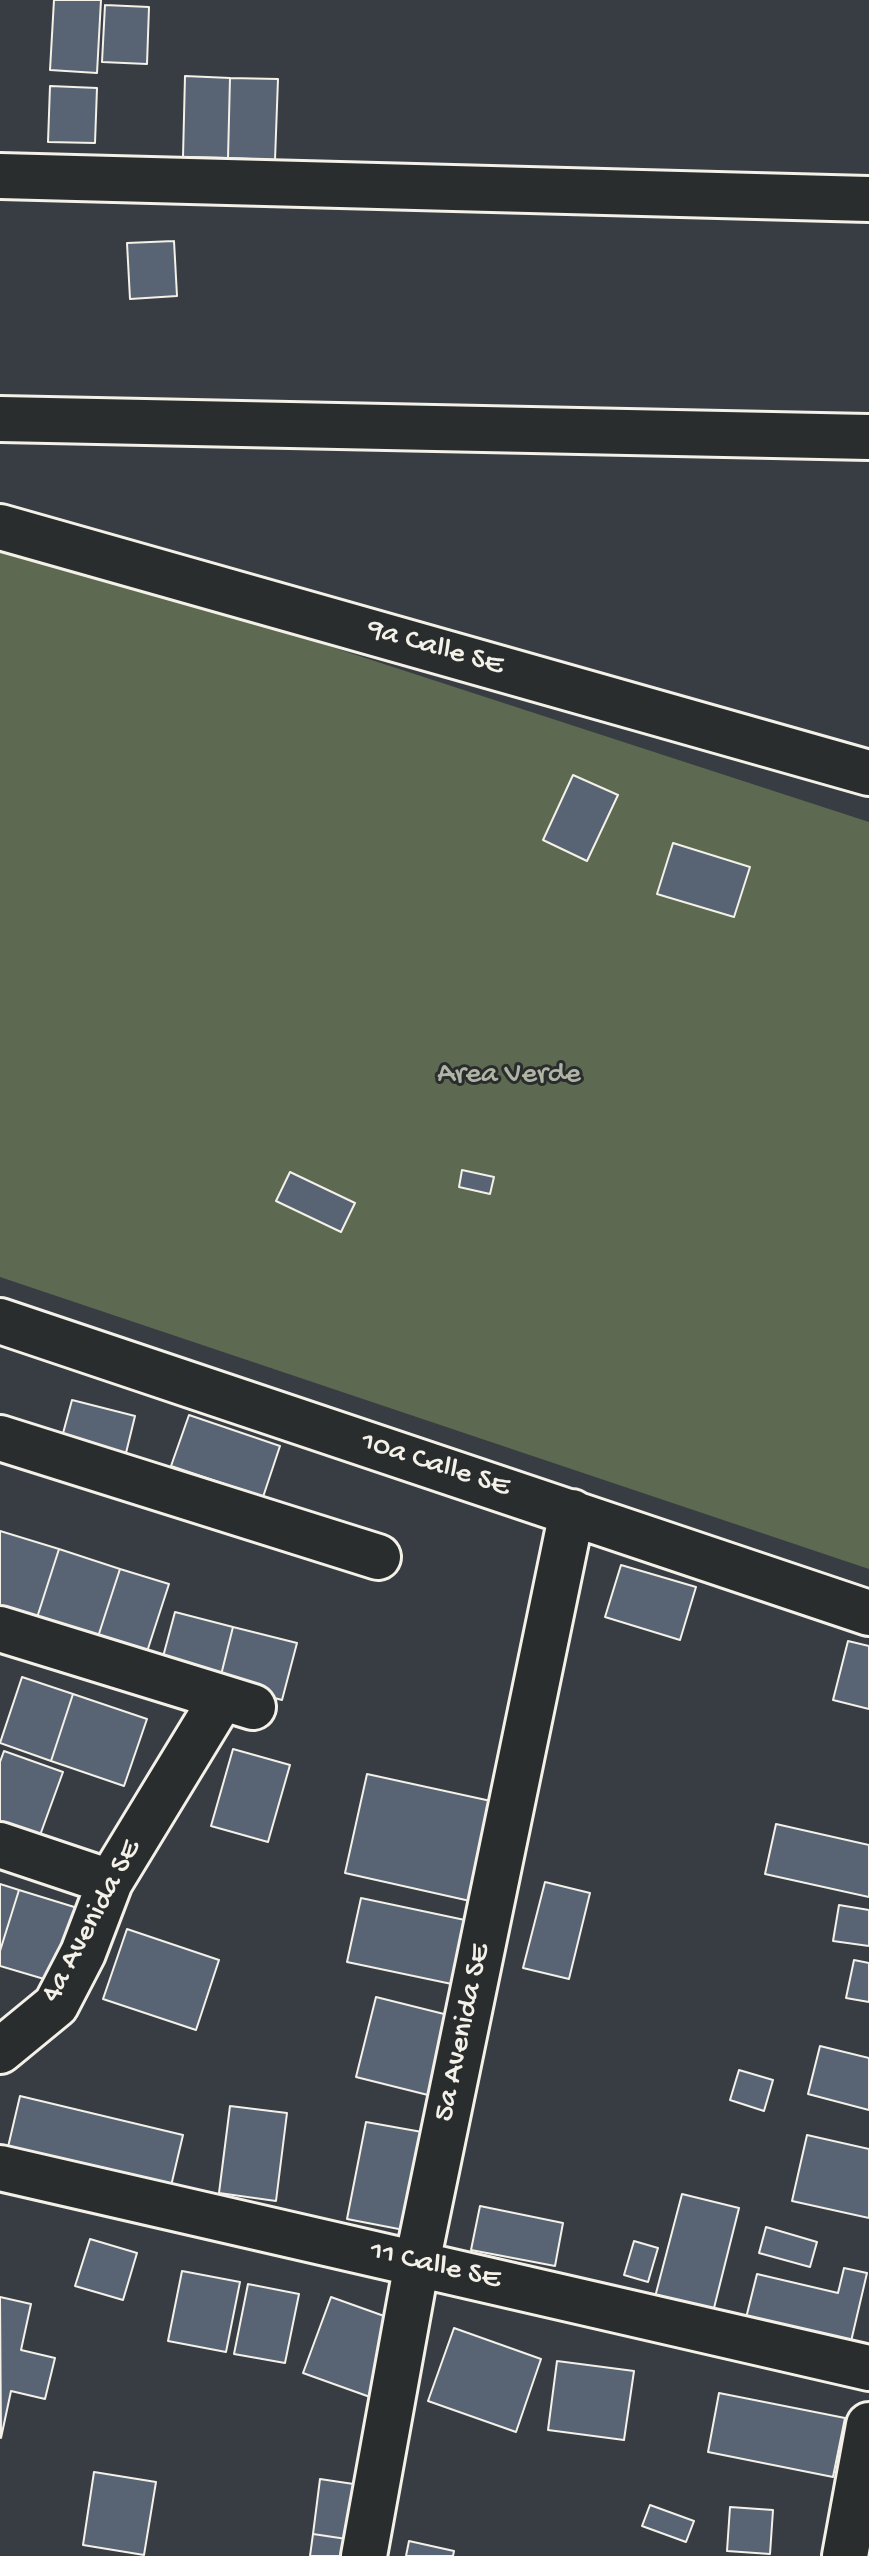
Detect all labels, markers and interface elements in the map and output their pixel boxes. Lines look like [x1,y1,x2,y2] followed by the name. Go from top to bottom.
[363,612,507,686] street label: 9a Calle SE
[437,1058,581,1094] park label: Area Verde
[356,1425,514,1507] street label: 10a Calle SE
[35,1834,151,2010] street label: 4a Avenida SE
[428,1941,500,2125] street label: 5a Avenida SE
[366,2235,504,2299] street label: 11 Calle SE

